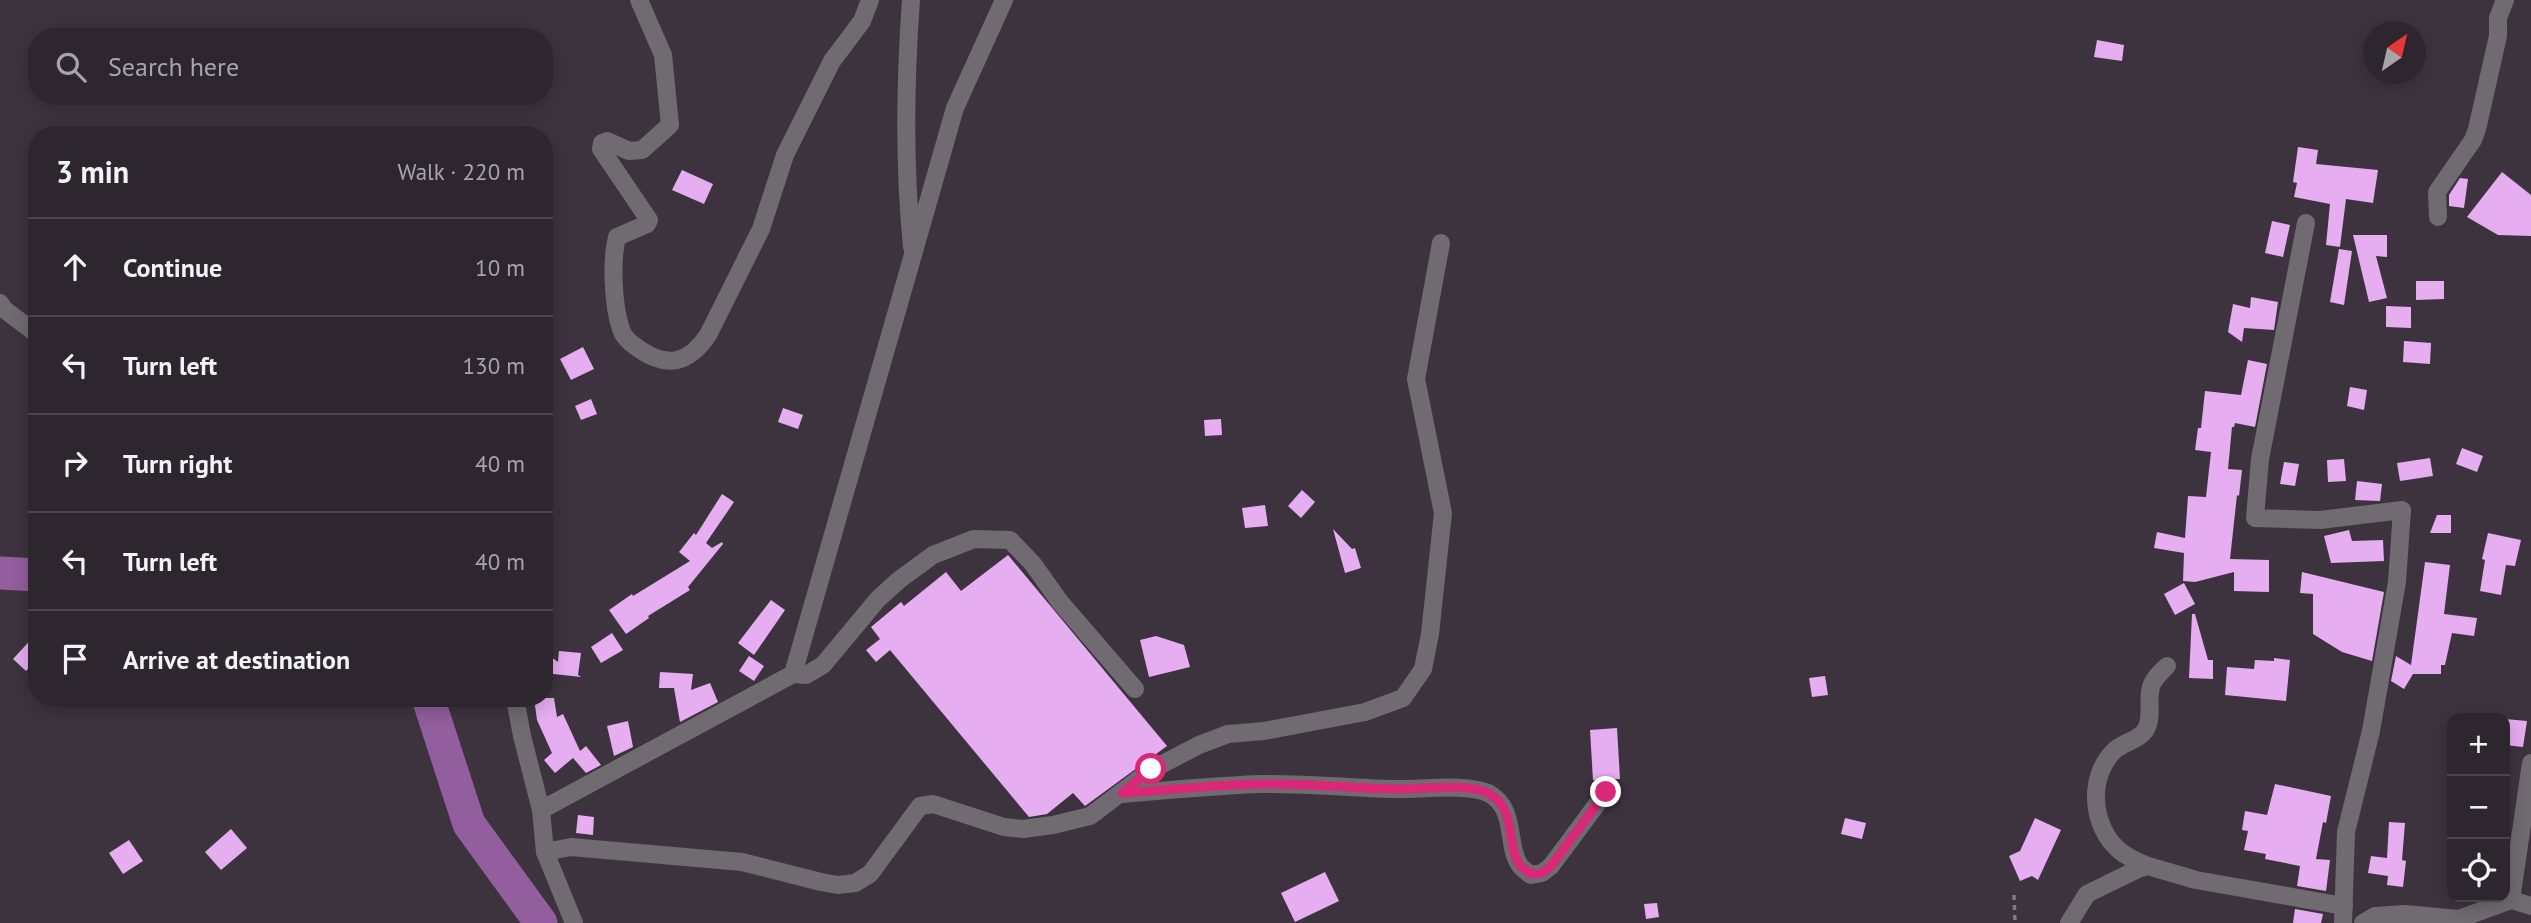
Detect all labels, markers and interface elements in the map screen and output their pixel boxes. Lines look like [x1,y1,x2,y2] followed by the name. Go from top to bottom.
[2363,21,2426,84] north arrow
[28,28,553,105] search box
[52,48,90,86] icon: search
[108,50,239,83] text: Search here
[56,152,129,191] text: 3 min
[398,157,525,186] text: Walk · 220 m
[56,248,94,286] icon: ahead
[123,251,222,284] text: Continue
[475,253,525,282] text: 10 m
[56,346,94,384] icon: left
[123,349,217,382] text: Turn left
[463,351,525,380] text: 130 m
[56,444,94,482] icon: right
[123,447,232,480] text: Turn right
[475,449,525,478] text: 40 m
[56,542,94,580] icon: left
[123,545,217,578] text: Turn left
[475,547,525,576] text: 40 m
[56,640,94,678] icon: arrive
[123,643,350,676] text: Arrive at destination
[2447,713,2510,902] map controls
[2447,713,2510,776] button: +
[1135,753,1166,784] route start
[1590,776,1621,807] route end
[2447,776,2510,839] button: −
[2447,839,2510,902] button: locate

